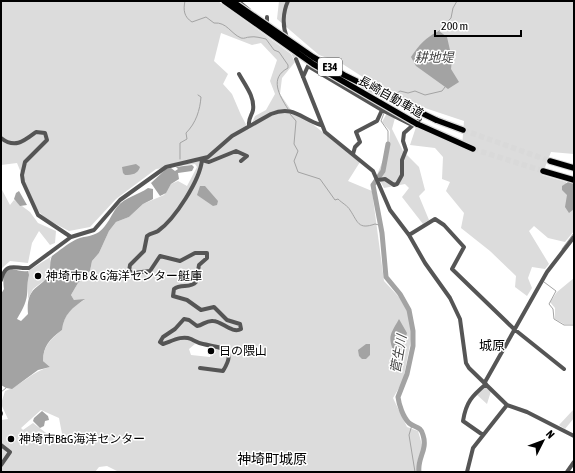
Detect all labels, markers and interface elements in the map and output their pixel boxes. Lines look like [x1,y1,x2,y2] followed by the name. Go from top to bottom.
[435,12,521,38] scale bar
[441,19,468,33] text: 200 m
[414,50,455,65] water label: 耕地堤
[318,58,342,76] road number: E34
[356,73,426,121] street label: 長崎自動車道
[46,269,202,283] place label: 神埼市B＆G海洋センター艇庫
[33,271,43,281] marker: 神埼市B＆G海洋センター艇庫
[388,332,410,375] water label: 菅生川
[479,338,505,353] district label: 城原
[219,344,267,358] place label: 日の隈山
[206,346,216,356] marker: 日の隈山
[523,421,563,461] north arrow
[544,428,557,441] text: N
[19,432,145,446] place label: 神埼市B&G海洋センター
[6,434,16,444] marker: 神埼市B&G海洋センター
[237,451,307,467] district label: 神埼町城原

